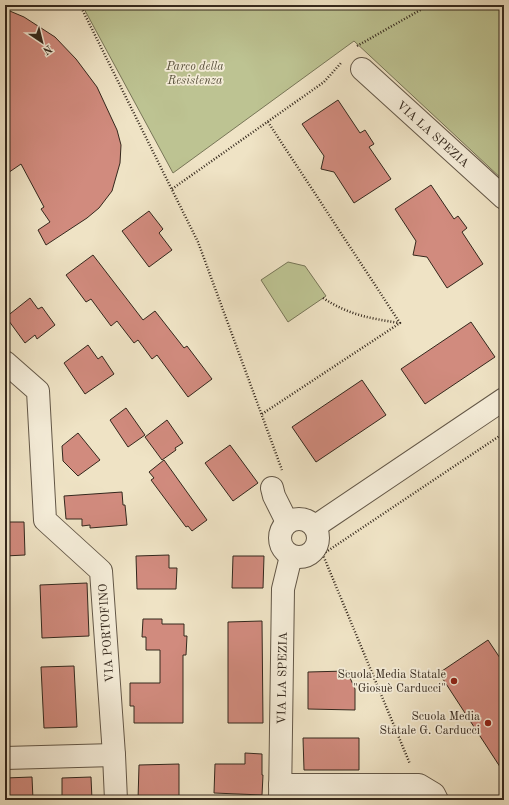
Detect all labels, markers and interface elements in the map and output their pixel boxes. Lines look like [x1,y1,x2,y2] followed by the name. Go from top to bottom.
[22,22,62,62] north arrow
[40,42,53,56] text: N
[165,61,224,87] park label: Parco della Resistenza
[394,99,471,170] street label: VIA LA SPEZIA
[98,583,116,683] street label: VIA PORTOFINO
[276,632,290,724] street label: VIA LA SPEZIA
[338,669,446,695] place label: Scuola Media Statale "Giosuè Carducci"
[449,676,459,686] marker: Scuola Media Statale "Giosuè Carducci"
[380,711,480,737] place label: Scuola Media Statale G. Carducci
[483,718,493,728] marker: Scuola Media Statale G. Carducci

